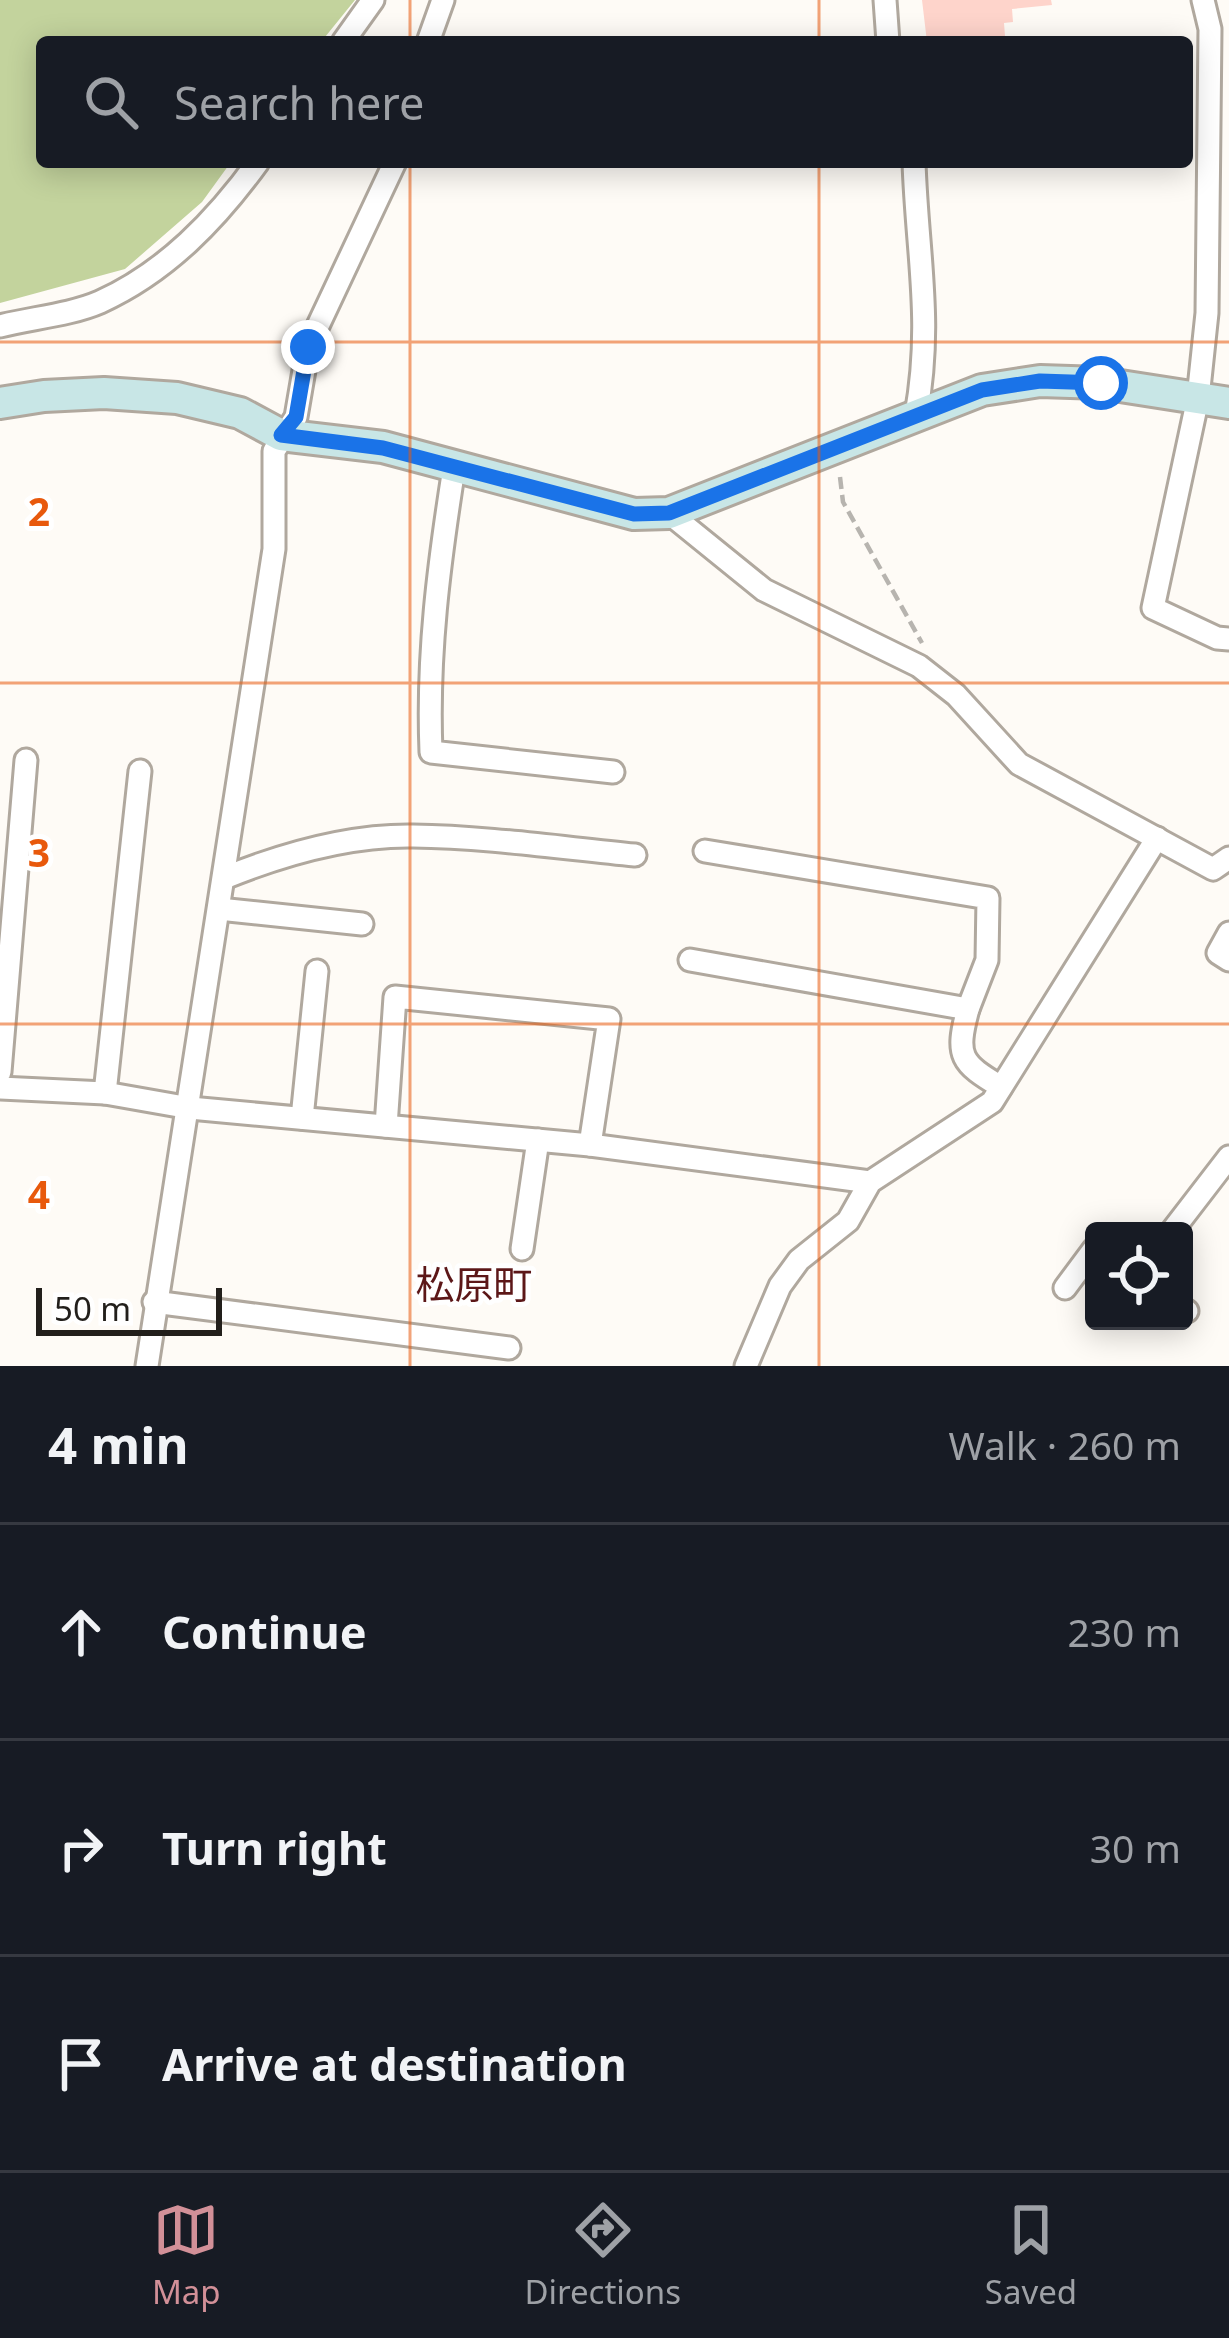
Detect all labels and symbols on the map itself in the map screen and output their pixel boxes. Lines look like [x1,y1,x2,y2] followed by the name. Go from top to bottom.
[281,320,335,374] route end
[1074,356,1128,410] route start
[28,484,50,537] text: 2
[28,825,50,878] text: 3
[28,1167,50,1220] text: 4
[415,1257,533,1310] district label: 松原町
[36,1282,222,1335] scale bar

